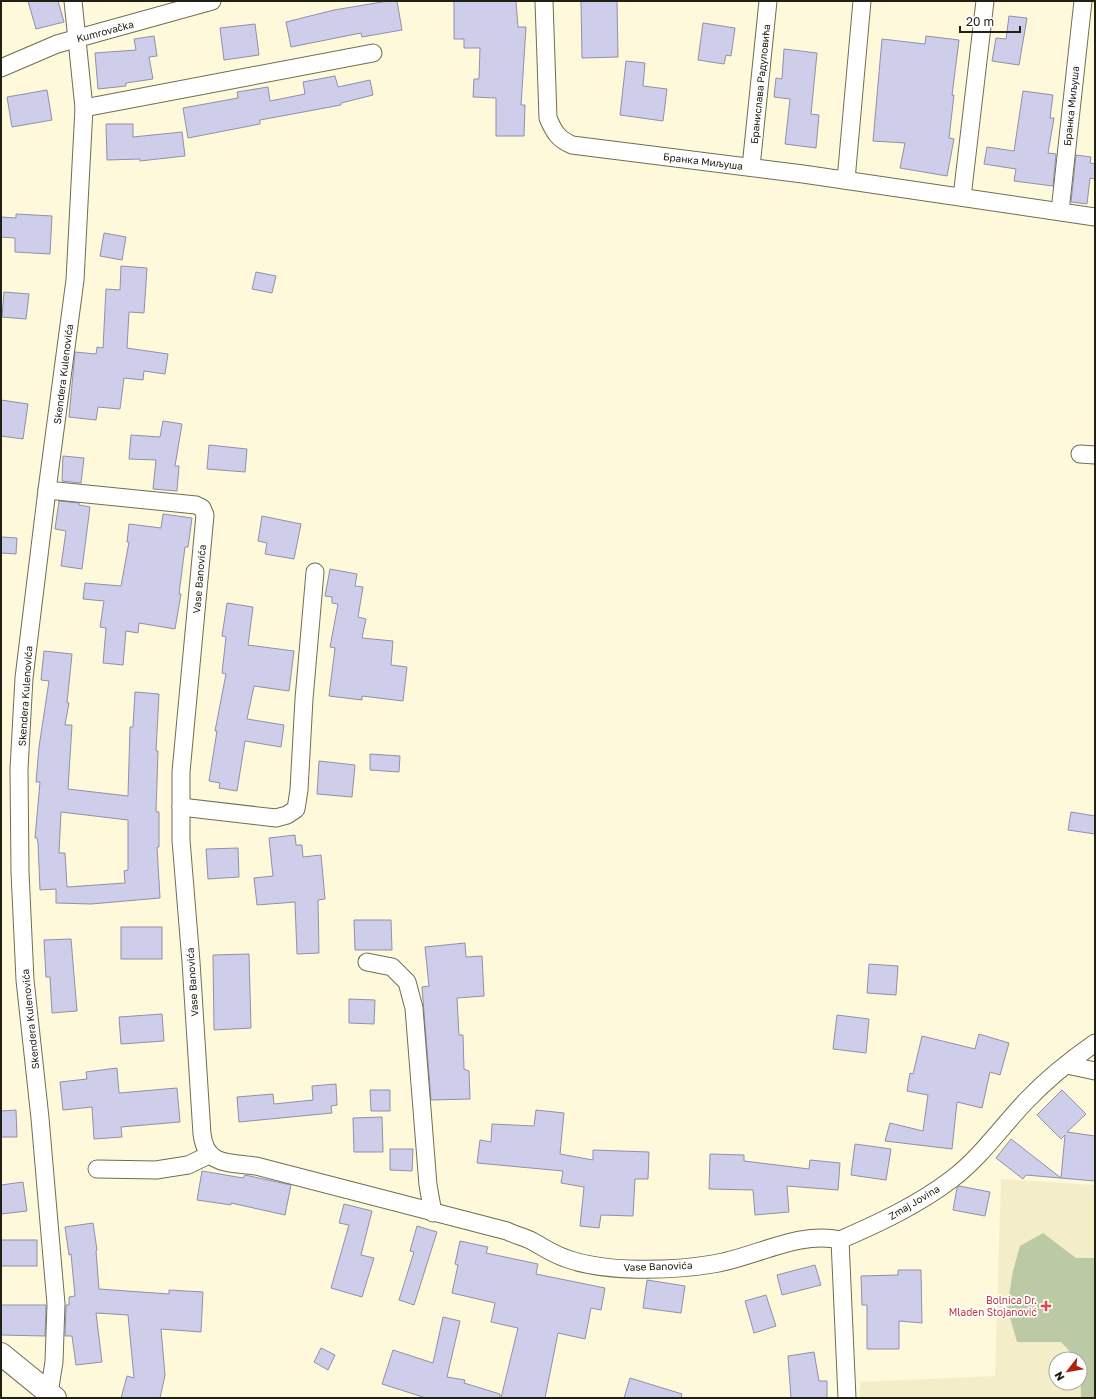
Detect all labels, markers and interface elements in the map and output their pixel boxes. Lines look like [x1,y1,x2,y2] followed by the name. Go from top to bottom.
[960,8,1020,34] scale bar
[966,14,994,29] text: 20 m
[75,18,135,44] street label: Kumrovačka
[748,23,772,145] street label: Бранислава Радуловића
[1061,65,1081,147] street label: Бранка Миљуша
[662,150,744,172] street label: Бранка Миљуша
[51,323,75,425] street label: Skendera Kulenovića
[190,544,208,614] street label: Vase Banovića
[16,645,34,747] street label: Skendera Kulenovića
[184,947,200,1017] street label: Vase Banovića
[19,968,41,1070] street label: Skendera Kulenovića
[886,1182,942,1222] street label: Zmaj Jovina
[623,1259,693,1273] street label: Vase Banovića
[949,1294,1038,1318] place label: Bolnica Dr. Mladen Stojanović
[1040,1300,1052,1312] marker: Bolnica Dr. Mladen Stojanović
[1048,1351,1088,1391] north arrow
[1051,1369,1067,1383] text: N

